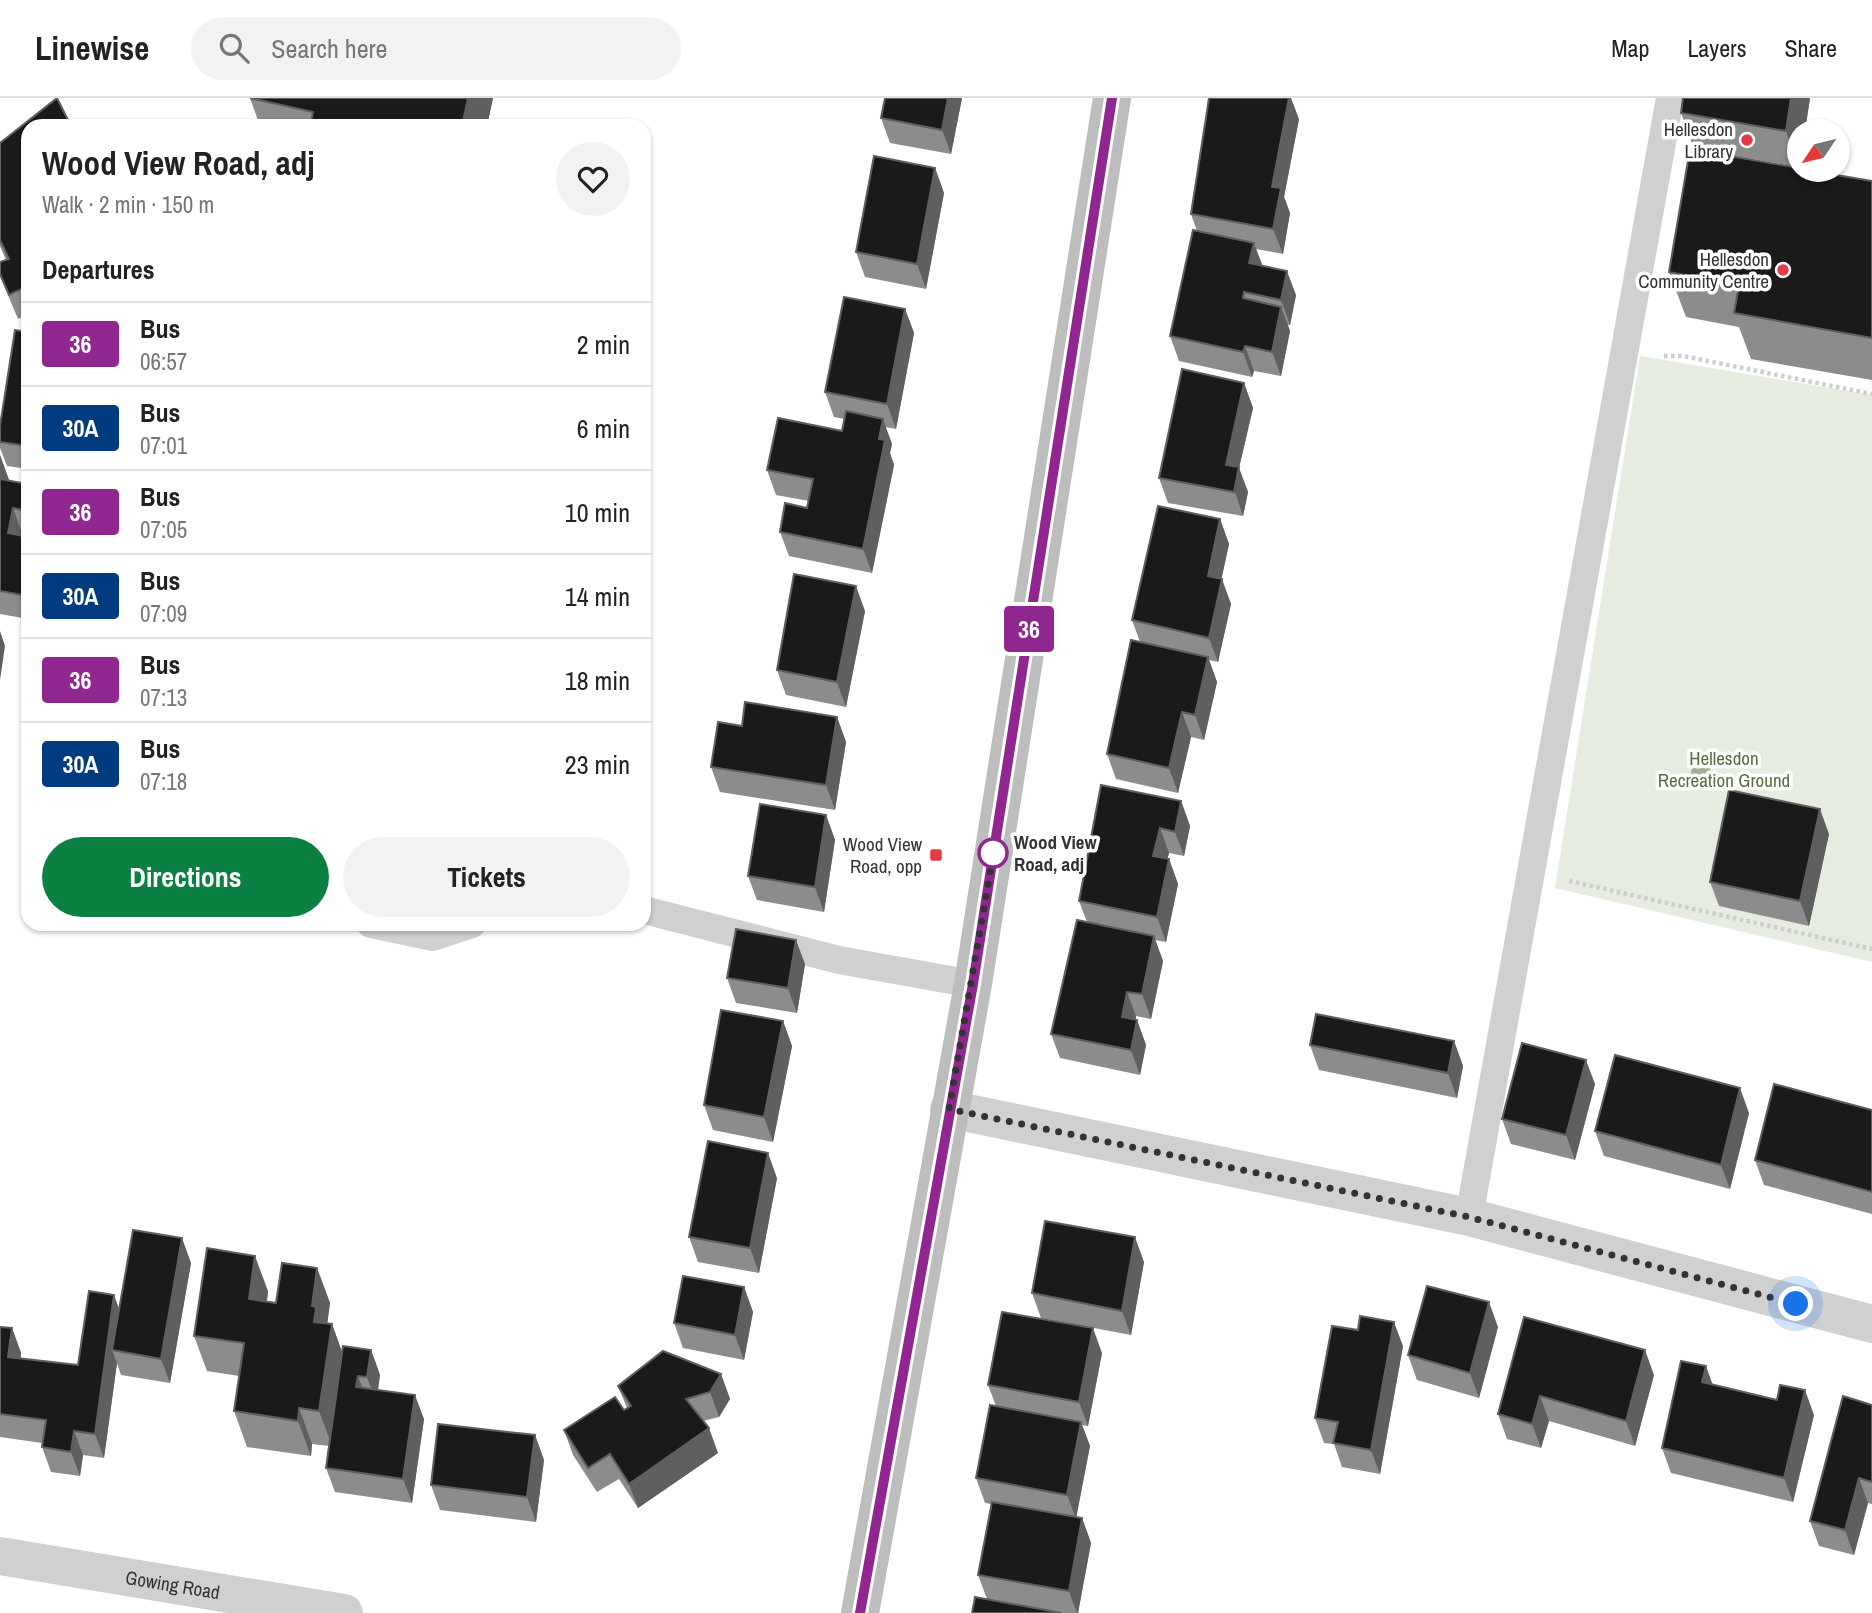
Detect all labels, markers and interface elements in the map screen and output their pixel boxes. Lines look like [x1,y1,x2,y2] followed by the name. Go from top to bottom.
[191,17,681,80] search box
[35,26,149,70] text: Linewise
[215,29,253,67] icon: search
[271,31,387,66] text: Search here
[1611,32,1649,64] text: Map
[1687,32,1746,64] text: Layers
[1784,32,1837,64] text: Share
[1664,116,1733,164] place label: Hellesdon Library
[1787,119,1850,182] north arrow
[1787,119,1850,182] map controls
[1739,132,1755,148] marker: Hellesdon Library
[42,141,315,185] text: Wood View Road, adj
[556,142,630,216] button: heart
[42,189,214,220] text: Walk · 2 min · 150 m
[1638,246,1769,294] place label: Hellesdon Community Centre
[42,252,155,287] text: Departures
[1775,262,1791,278] marker: Hellesdon Community Centre
[140,311,180,346] text: Bus
[577,327,630,362] text: 2 min
[70,328,91,360] text: 36
[140,346,187,377] text: 06:57
[140,395,180,430] text: Bus
[577,411,630,446] text: 6 min
[62,412,99,444] text: 30A
[140,430,187,461] text: 07:01
[140,479,180,514] text: Bus
[565,495,630,530] text: 10 min
[70,496,91,528] text: 36
[140,514,187,545] text: 07:05
[140,563,180,598] text: Bus
[565,579,630,614] text: 14 min
[62,580,99,612] text: 30A
[140,598,187,629] text: 07:09
[998,606,1060,652] line badge: 36
[1018,613,1040,645] text: 36
[140,647,180,682] text: Bus
[565,663,630,698] text: 18 min
[70,664,91,696] text: 36
[140,682,187,713] text: 07:13
[140,731,180,766] text: Bus
[1658,745,1790,793] park label: Hellesdon Recreation Ground
[565,747,630,782] text: 23 min
[62,748,99,780] text: 30A
[140,766,187,797] text: 07:18
[1014,829,1097,877] place label: Wood View Road, adj
[843,831,923,879] place label: Wood View Road, opp
[42,837,329,917] button: Directions
[343,837,630,917] button: Tickets
[978,838,1008,868] marker: Wood View Road, adj
[928,847,944,863] marker: Wood View Road, opp
[1778,1286,1813,1321] your location
[123,1564,222,1605] street label: Gowing Road

